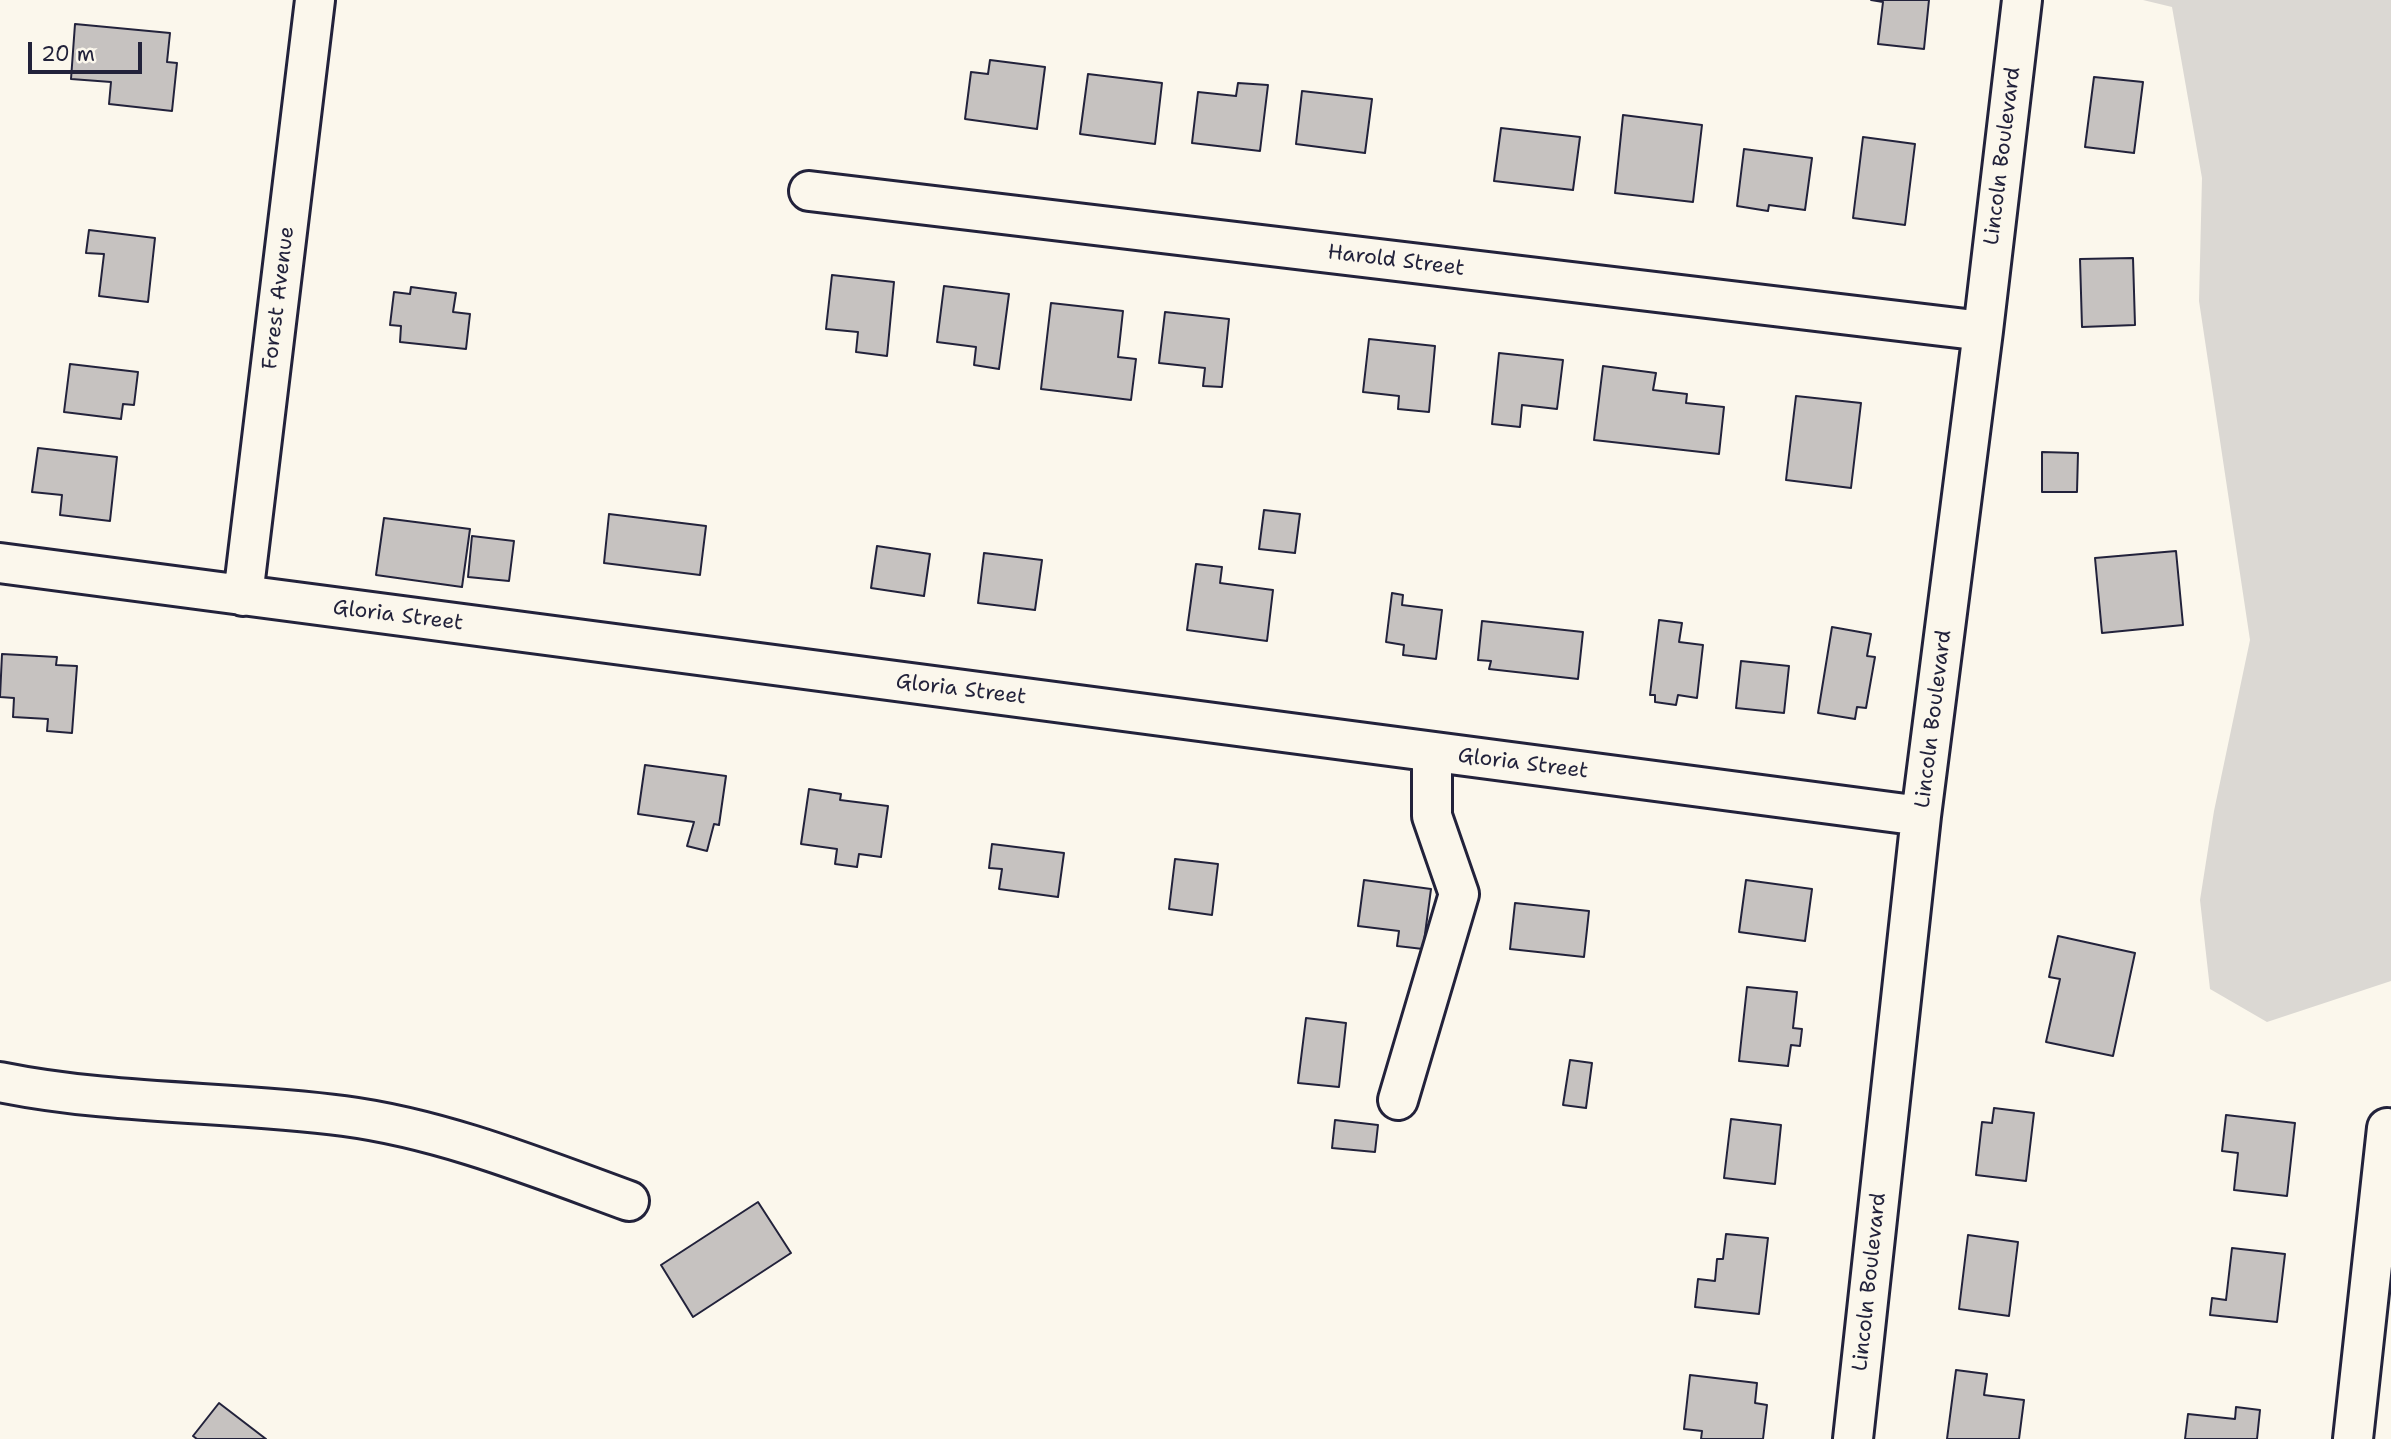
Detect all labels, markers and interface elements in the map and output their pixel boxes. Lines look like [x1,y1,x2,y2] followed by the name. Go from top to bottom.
[32,28,145,72] scale bar
[41,40,95,68] text: 20 m
[1980,65,2026,247] street label: Lincoln Boulevard
[258,225,300,371] street label: Forest Avenue
[1326,240,1466,282] street label: Harold Street
[331,596,465,636] street label: Gloria Street
[1911,628,1957,810] street label: Lincoln Boulevard
[894,670,1028,710] street label: Gloria Street
[1456,744,1590,784] street label: Gloria Street
[1848,1192,1892,1372] street label: Lincoln Boulevard

